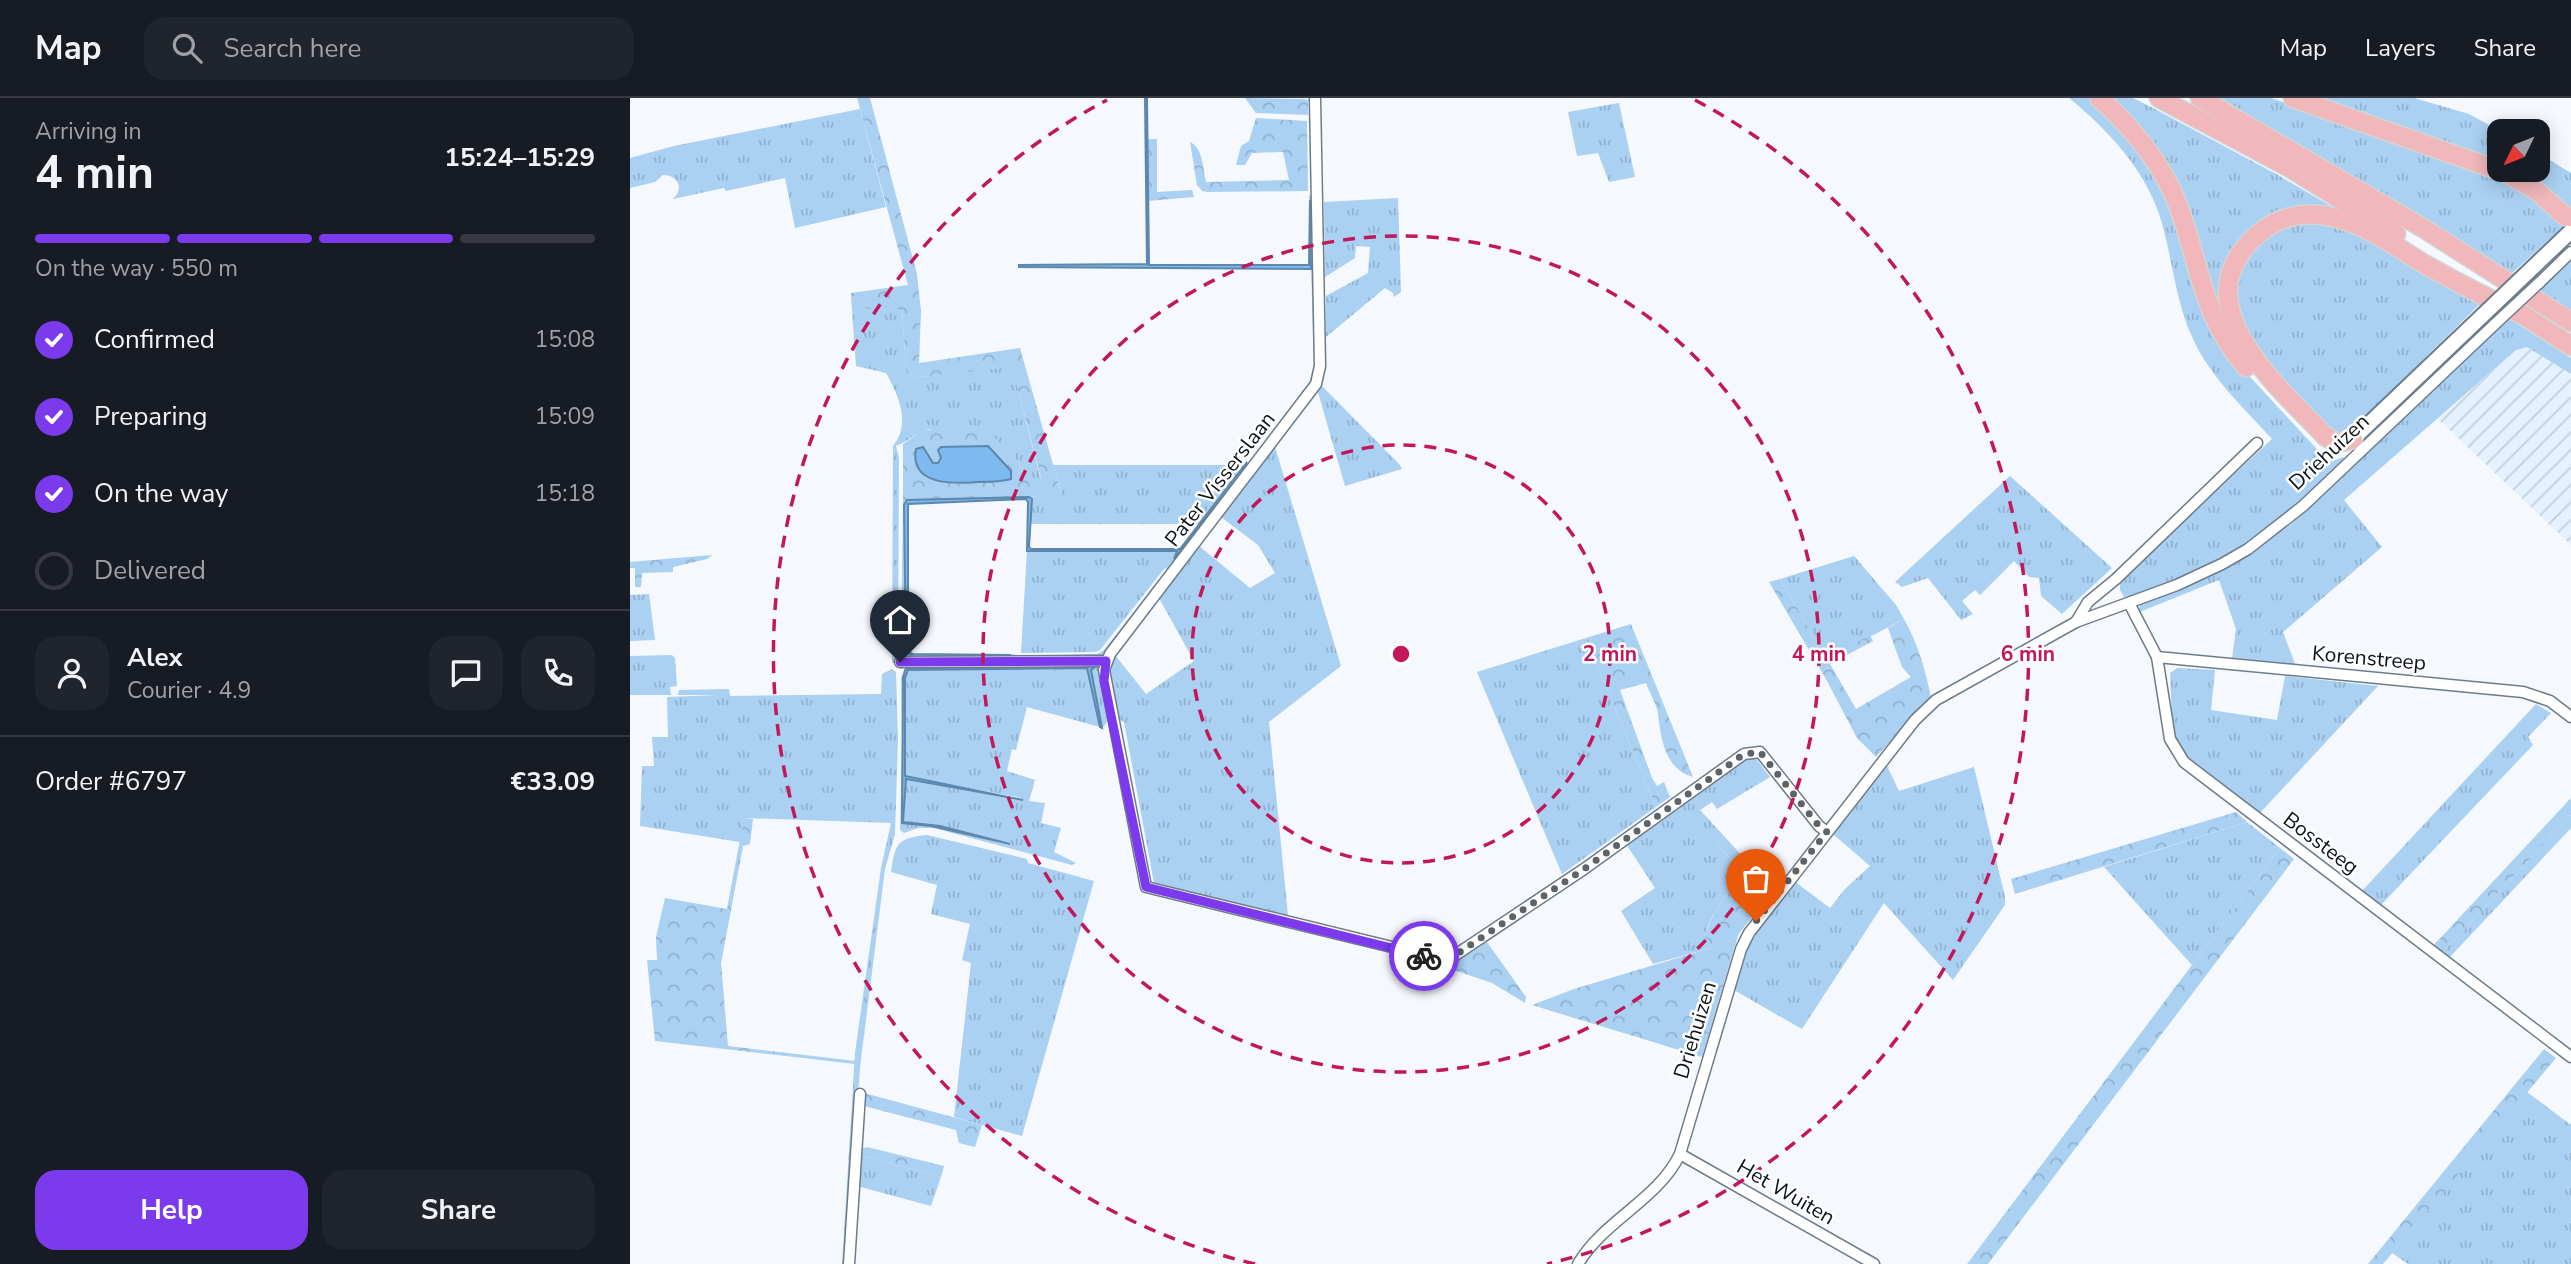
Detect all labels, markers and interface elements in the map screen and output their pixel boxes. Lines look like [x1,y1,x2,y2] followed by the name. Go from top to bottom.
[144,17,634,80] search box
[35,26,102,71] text: Map
[168,29,206,67] icon: search
[224,31,361,66] text: Search here
[2280,32,2327,64] text: Map
[2365,32,2436,64] text: Layers
[2474,32,2536,64] text: Share
[35,116,142,147] text: Arriving in
[2487,119,2550,182] north arrow
[2487,119,2550,182] map controls
[444,140,595,175] text: 15:24–15:29
[35,141,154,204] text: 4 min
[35,253,238,284] text: On the way · 550 m
[35,321,73,359] icon: check
[94,322,215,357] text: Confirmed
[535,324,595,355] text: 15:08
[35,398,73,436] icon: check
[94,399,207,434] text: Preparing
[535,401,595,432] text: 15:09
[1159,406,1281,552] street label: Pater Visserslaan
[2283,408,2375,496] street label: Driehuizen
[35,475,73,513] icon: check
[94,476,228,511] text: On the way
[535,478,595,509] text: 15:18
[94,553,206,588] text: Delivered
[870,590,930,662] pin
[881,601,919,639] icon: home
[35,636,109,710] button: person
[429,636,503,710] button: chat
[521,636,595,710] button: phone
[2311,639,2427,677] street label: Korenstreep
[127,640,183,675] text: Alex
[1583,640,1637,668] text: 2 min
[1792,640,1846,668] text: 4 min
[2001,640,2055,668] text: 6 min
[1389,642,1413,666] centre of rings
[127,675,251,706] text: Courier · 4.9
[35,764,187,799] text: Order #6797
[511,764,595,799] text: €33.09
[2277,805,2365,881] street label: Bossteeg
[1726,849,1786,921] pin
[1737,860,1775,898] icon: bag
[1389,921,1459,991] courier
[1405,937,1443,975] icon: bike
[1667,978,1723,1082] street label: Driehuizen
[1732,1153,1840,1231] street label: Het Wuiten
[35,1170,308,1250] button: Help
[322,1170,595,1250] button: Share

